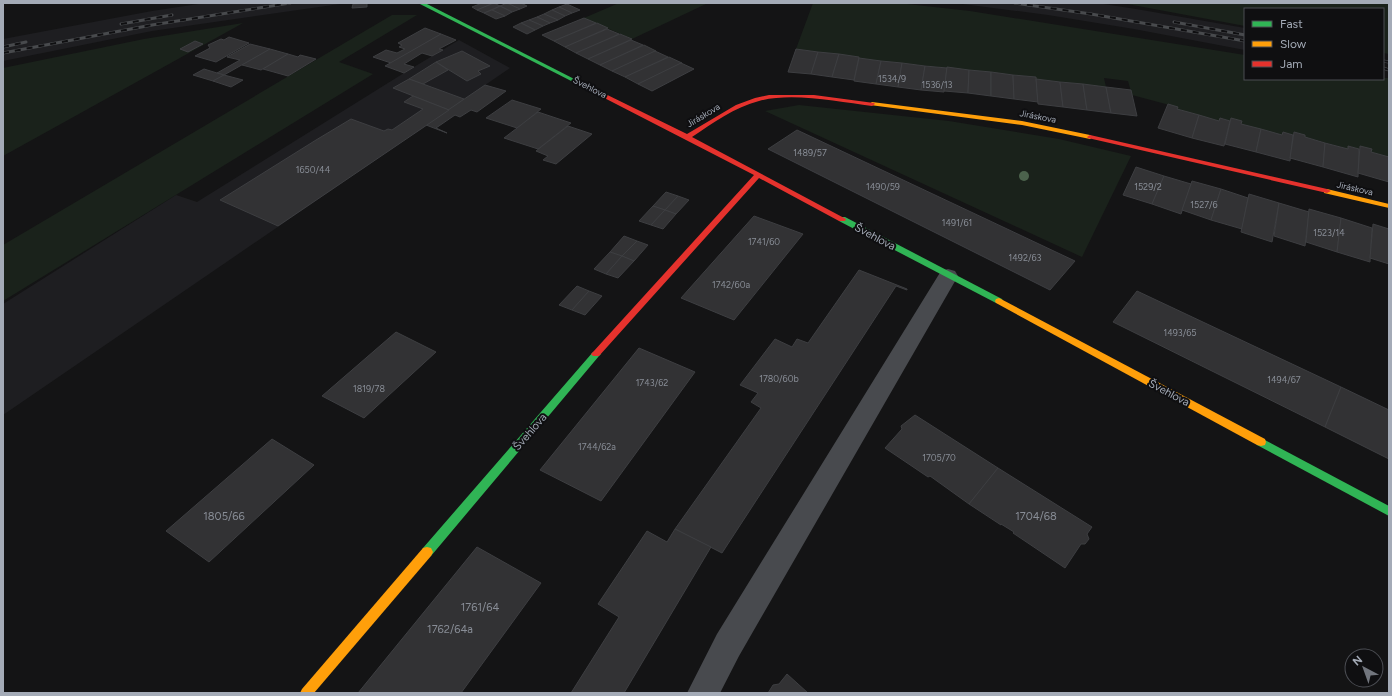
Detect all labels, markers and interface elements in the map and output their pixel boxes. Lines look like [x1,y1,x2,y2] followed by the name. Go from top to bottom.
[1244,8,1384,80] legend
[1280,17,1303,31] text: Fast
[1280,37,1307,51] text: Slow
[1280,57,1303,71] text: Jam
[878,73,906,84] house number: 1534/9
[571,74,609,100] street label: Švehlova
[922,79,953,90] house number: 1536/13
[684,101,722,129] street label: Jiráskova
[1019,107,1058,125] street label: Jiráskova
[793,147,827,158] house number: 1489/57
[296,164,331,175] house number: 1650/44
[1336,178,1375,198] street label: Jiráskova
[866,181,900,192] house number: 1490/59
[1134,181,1162,192] house number: 1529/2
[1190,199,1218,210] house number: 1527/6
[942,217,972,228] house number: 1491/61
[852,220,898,253] street label: Švehlova
[1313,227,1345,238] house number: 1523/14
[748,236,780,247] house number: 1741/60
[1009,252,1042,263] house number: 1492/63
[712,279,750,290] house number: 1742/60a
[1163,327,1197,338] house number: 1493/65
[759,373,799,384] house number: 1780/60b
[1267,374,1301,385] house number: 1494/67
[1146,376,1192,409] street label: Švehlova
[636,377,668,388] house number: 1743/62
[353,383,385,394] house number: 1819/78
[510,410,549,453] street label: Švehlova
[578,441,616,452] house number: 1744/62a
[922,452,956,463] house number: 1705/70
[203,510,245,523] house number: 1805/66
[1015,510,1057,523] house number: 1704/68
[461,601,499,614] house number: 1761/64
[427,623,473,636] house number: 1762/64a
[1344,648,1384,688] north arrow
[1350,653,1365,669] text: N

